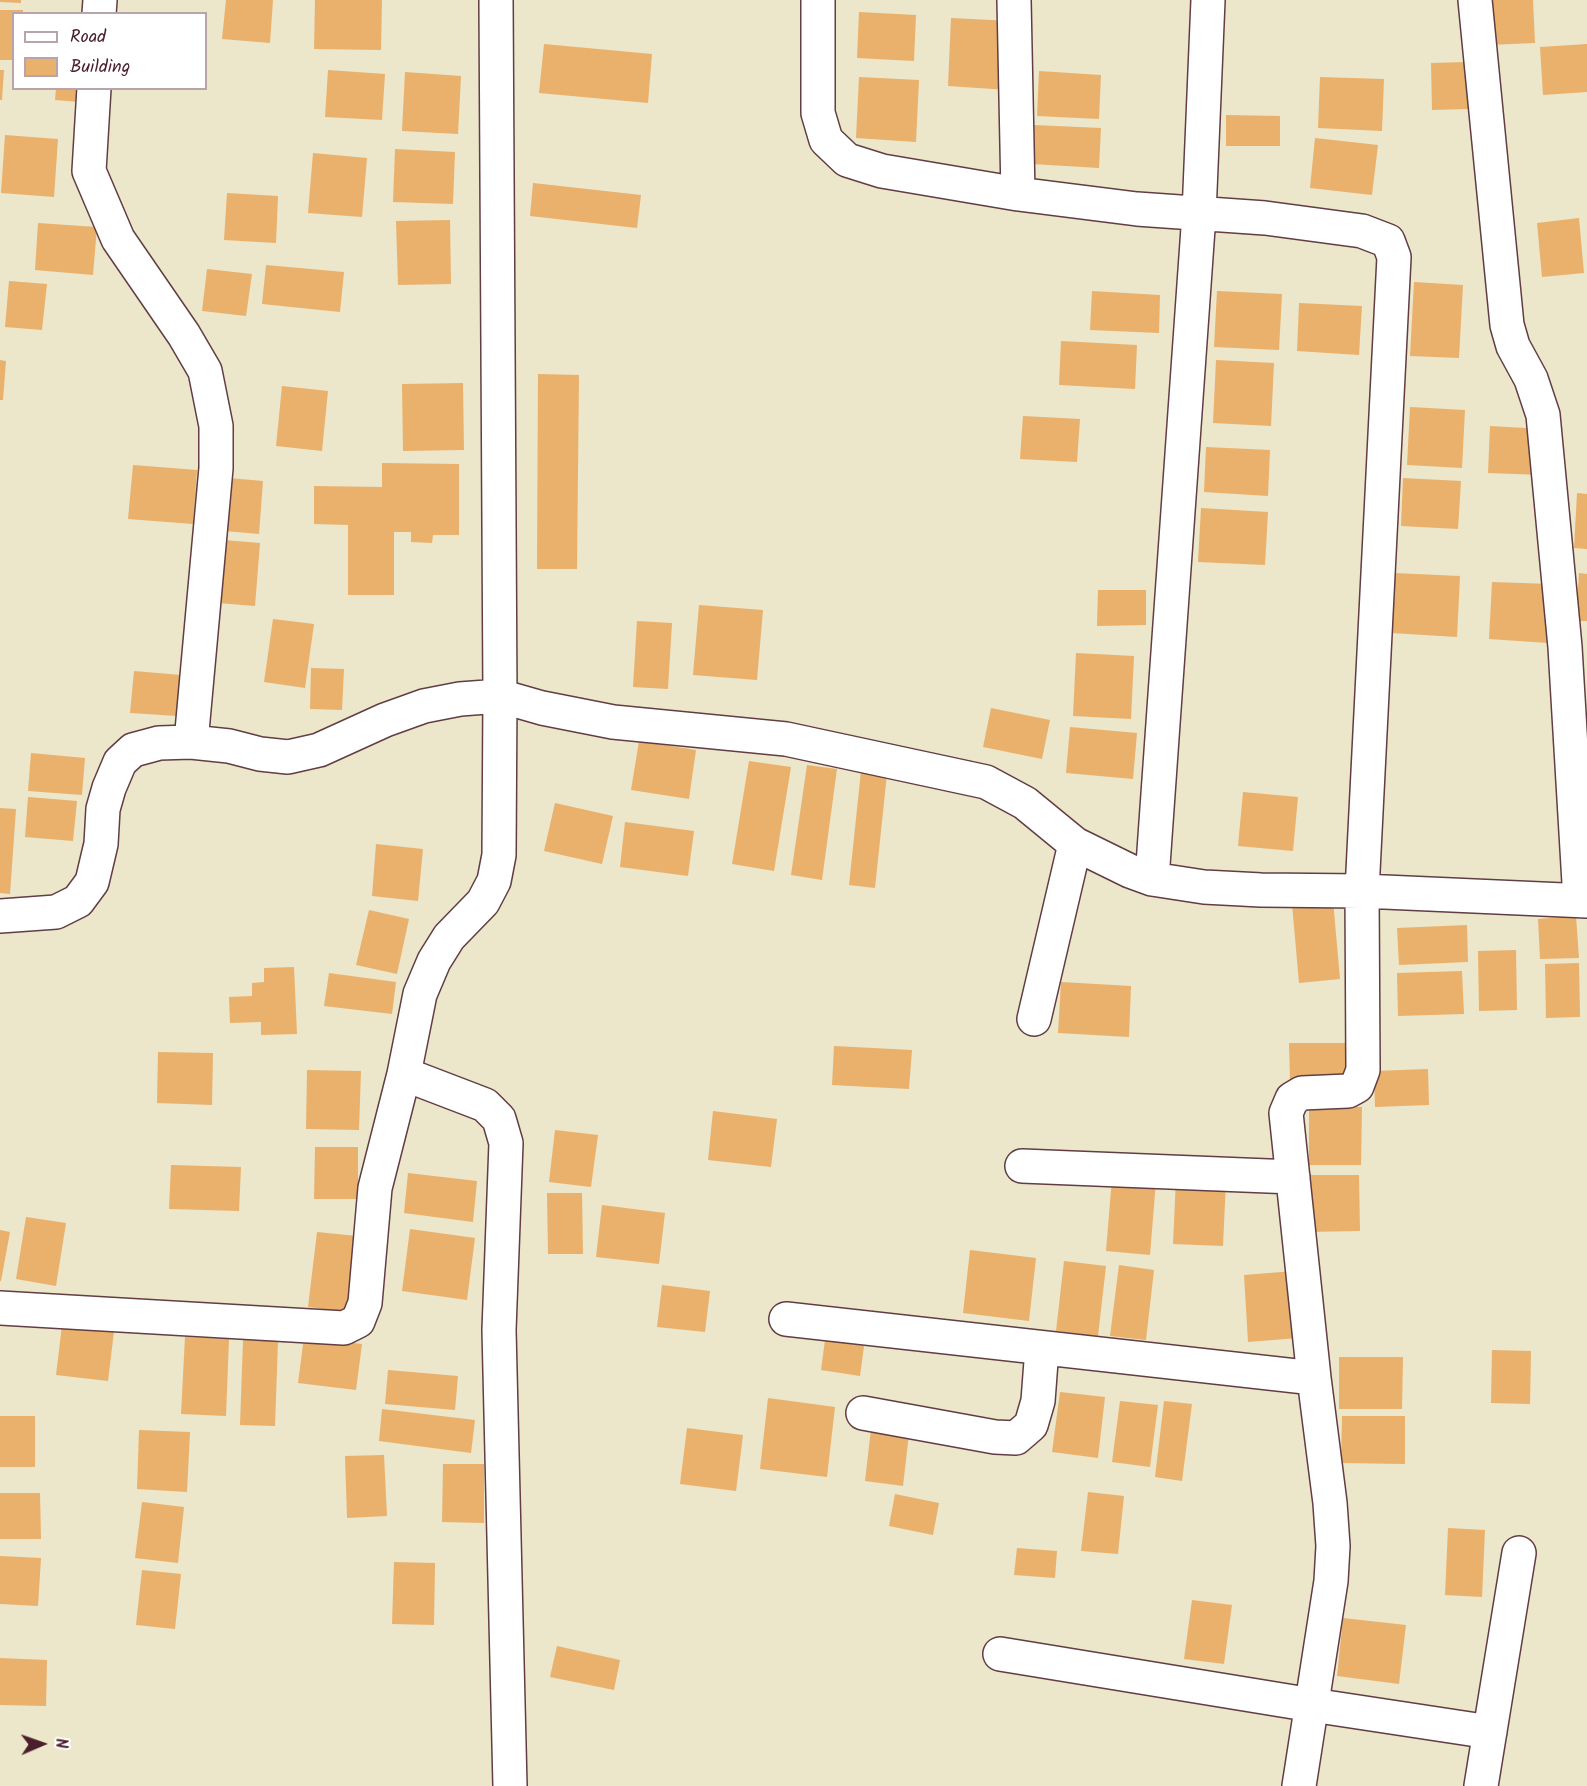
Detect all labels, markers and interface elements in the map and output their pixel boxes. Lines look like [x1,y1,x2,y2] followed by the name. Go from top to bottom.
[12,12,207,90] legend
[70,23,106,52] text: Road
[70,53,130,82] text: Building
[12,1714,72,1774] north arrow
[48,1738,73,1749] text: N

